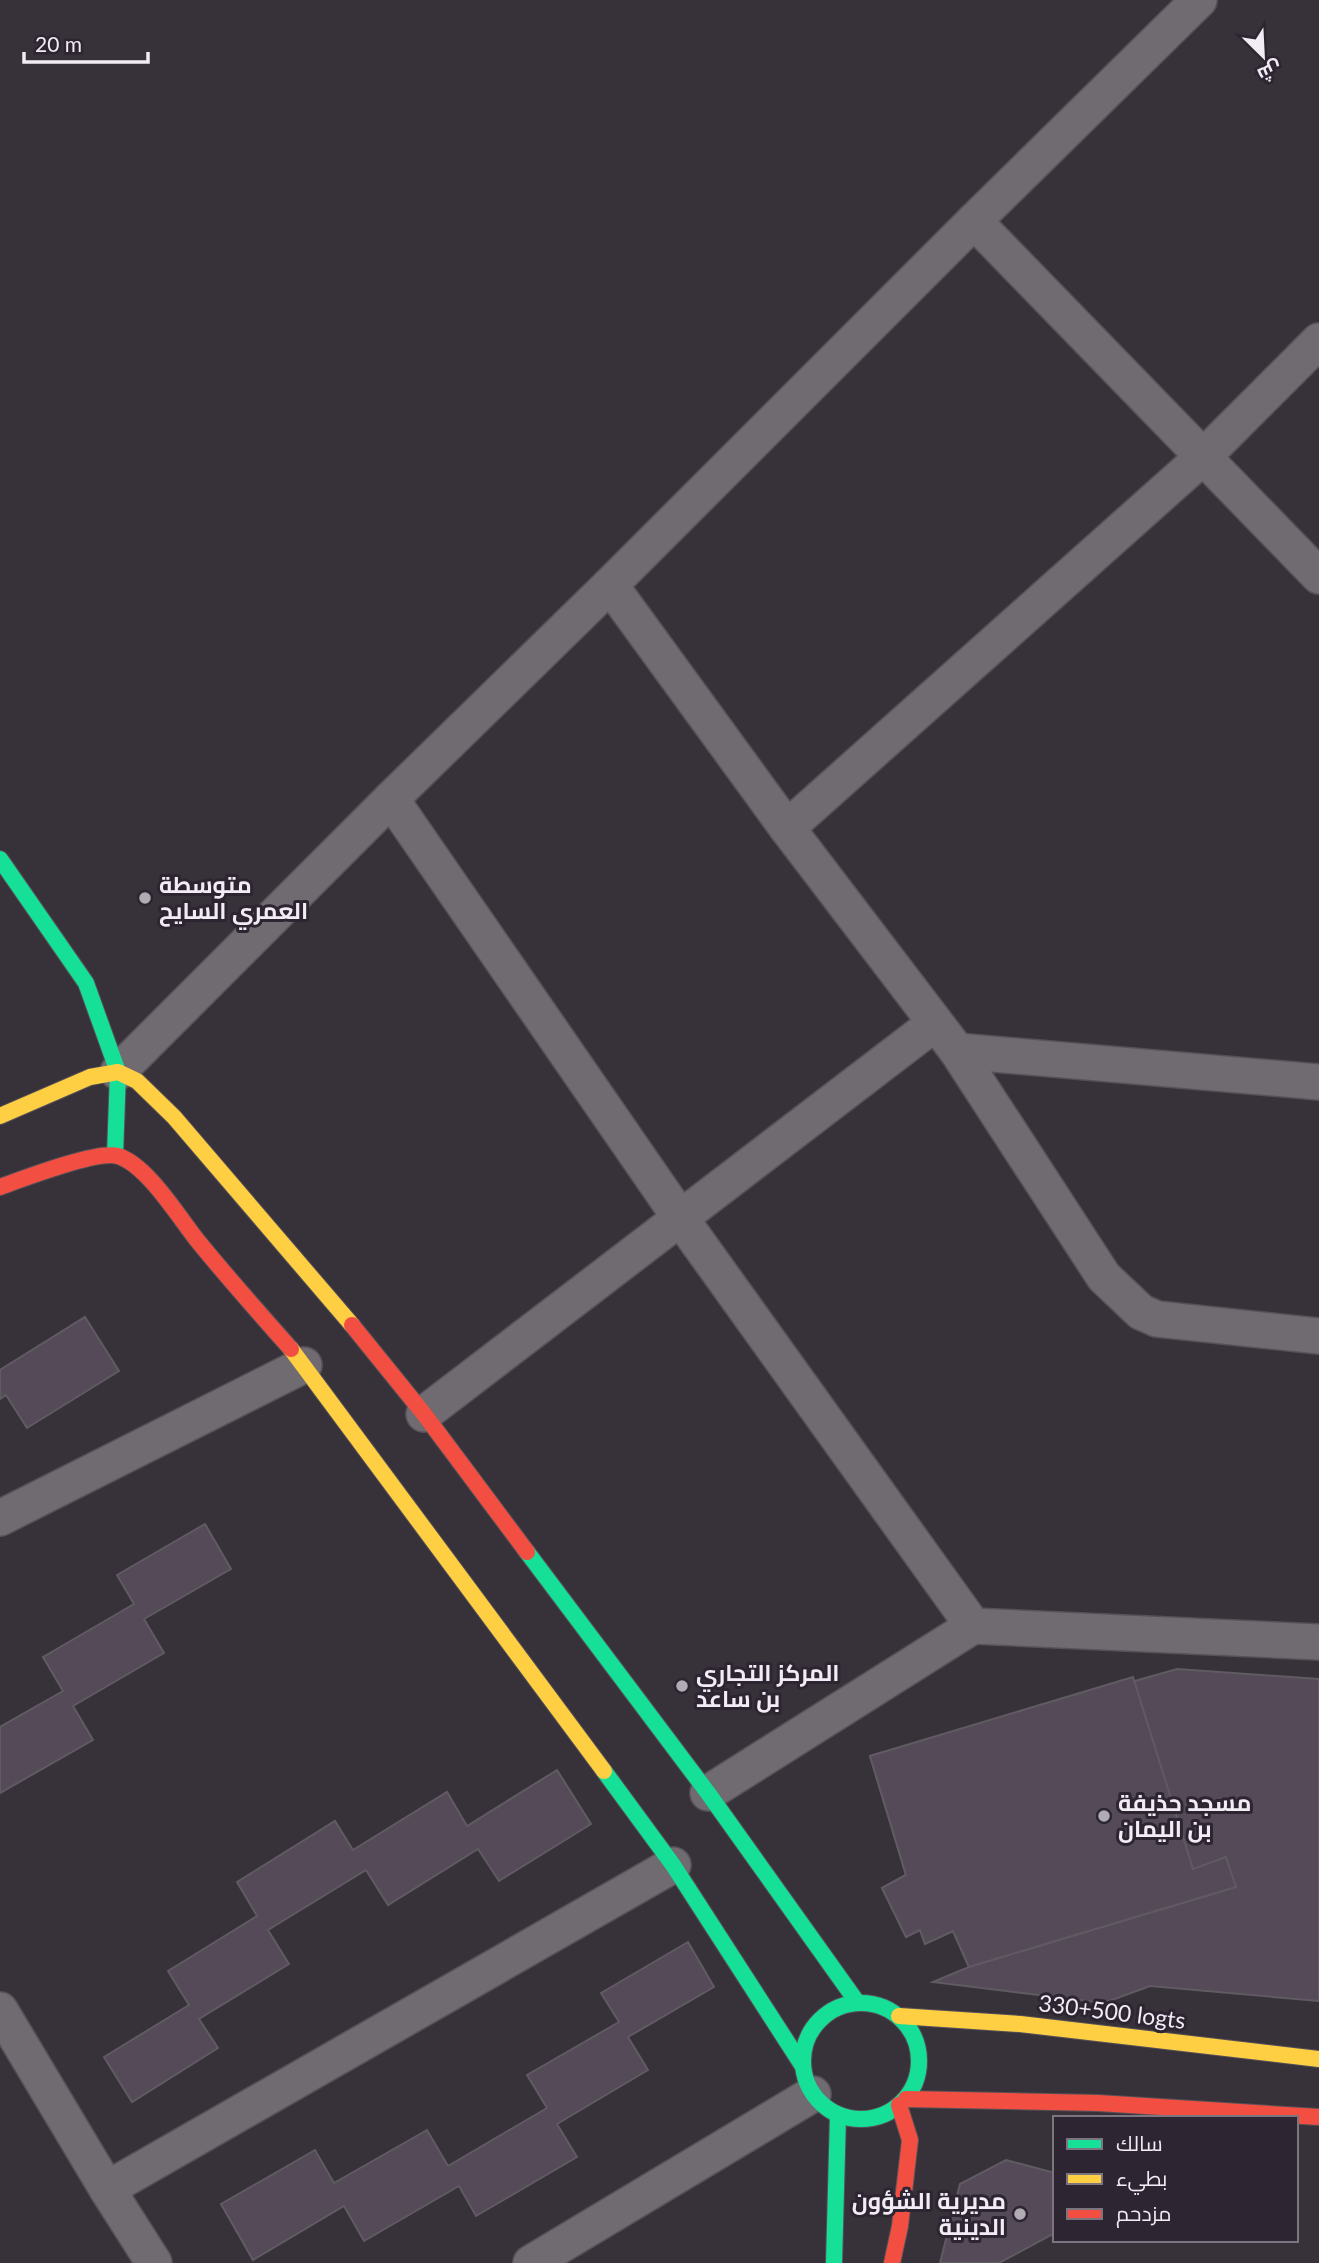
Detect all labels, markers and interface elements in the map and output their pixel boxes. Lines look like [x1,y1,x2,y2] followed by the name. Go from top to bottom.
[24,21,149,65] scale bar
[1228,21,1298,91] north arrow
[35,31,82,56] text: 20 m
[1254,56,1286,87] text: ش
[159,870,308,930] place label: متوسطة العمري السايح
[137,890,153,906] marker: متوسطة العمري السايح
[696,1658,839,1713] place label: المركز التجاري بن ساعد
[674,1678,690,1694] marker: المركز التجاري بن ساعد
[1118,1788,1251,1843] place label: مسجد حذيفة بن اليمان
[1096,1808,1112,1824] marker: مسجد حذيفة بن اليمان
[1037,1988,1187,2034] street label: 330+500 logts
[1053,2116,1298,2242] legend
[1116,2130,1163,2155] text: سالك
[1116,2165,1167,2195] text: بطيء
[852,2186,1006,2240] place label: مديرية الشؤون الدينية
[1116,2200,1171,2228] text: مزدحم
[1012,2206,1028,2222] marker: مديرية الشؤون الدينية

